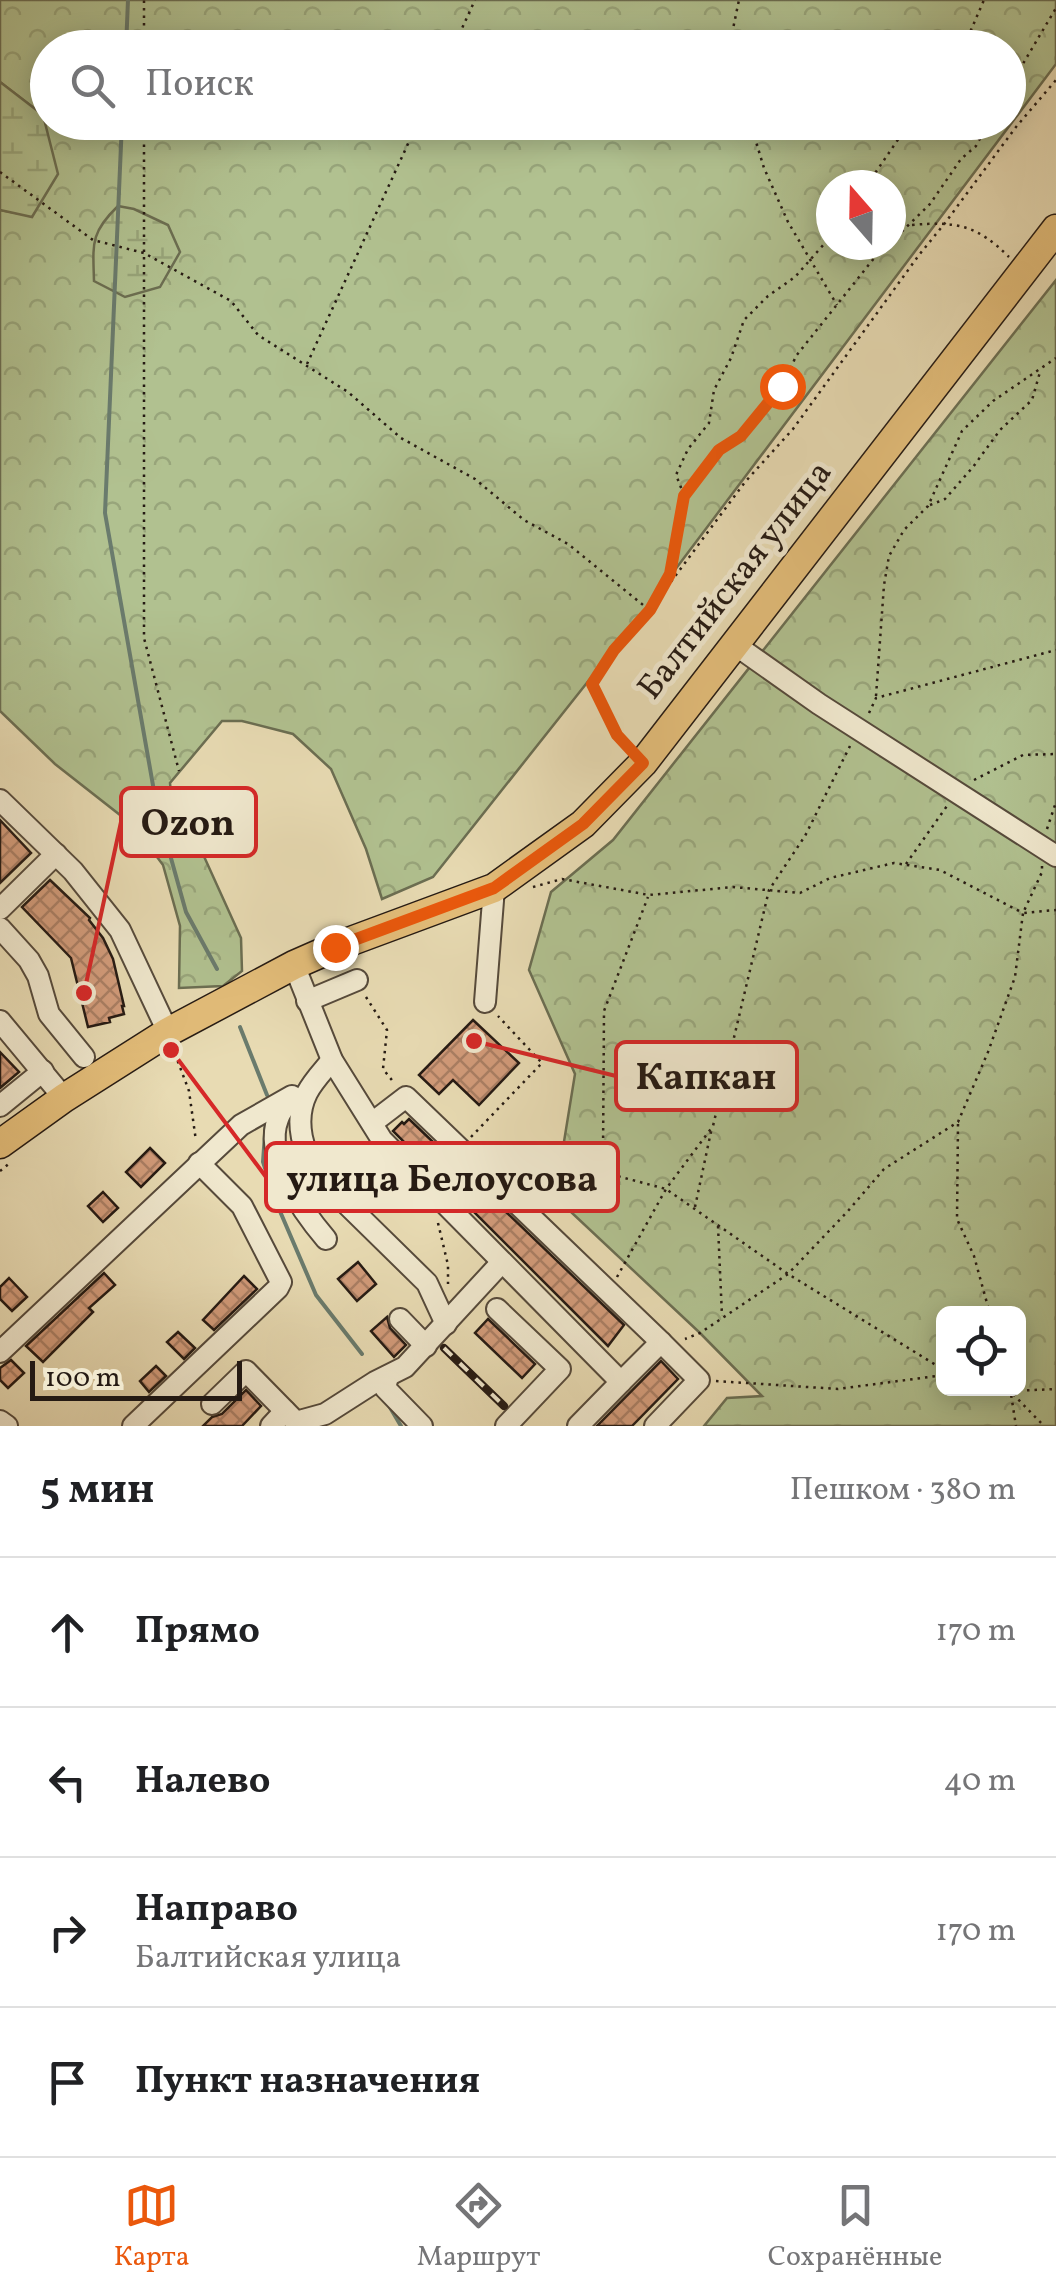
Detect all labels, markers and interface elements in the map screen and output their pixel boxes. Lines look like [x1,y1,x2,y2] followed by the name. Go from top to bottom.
[30,30,1026,140] search box
[65,58,120,113] icon: search
[145,59,254,112] text: Поиск
[816,170,906,260] north arrow
[760,364,806,410] route start
[627,451,845,711] street label: Балтийская улица
[121,788,256,856] callout: Ozon
[141,799,235,852] text: Ozon
[313,925,359,971] route end
[616,1042,797,1110] callout: Капкан
[635,1053,777,1106] text: Капкан
[266,1143,618,1211] callout: улица Белоусова
[286,1155,598,1208] text: улица Белоусова
[936,1306,1026,1396] map controls
[936,1306,1026,1396] button: locate
[30,1356,242,1400] scale bar
[45,1359,120,1398] text: 100 m
[40,1462,154,1521] text: 5 мин
[790,1469,1016,1513] text: Пешком · 380 m
[40,1605,95,1660] icon: ahead
[135,1606,260,1659] text: Прямо
[935,1610,1016,1654] text: 170 m
[40,1755,95,1810] icon: left
[135,1756,271,1809] text: Налево
[944,1760,1016,1804] text: 40 m
[135,1884,298,1937] text: Направо
[40,1905,95,1960] icon: right
[935,1910,1016,1954] text: 170 m
[135,1937,401,1981] text: Балтийская улица
[40,2055,95,2110] icon: arrive
[135,2056,480,2109] text: Пункт назначения
[114,2178,190,2277] tab: Карта
[417,2178,540,2277] tab: Маршрут
[768,2178,942,2277] tab: Сохранённые

